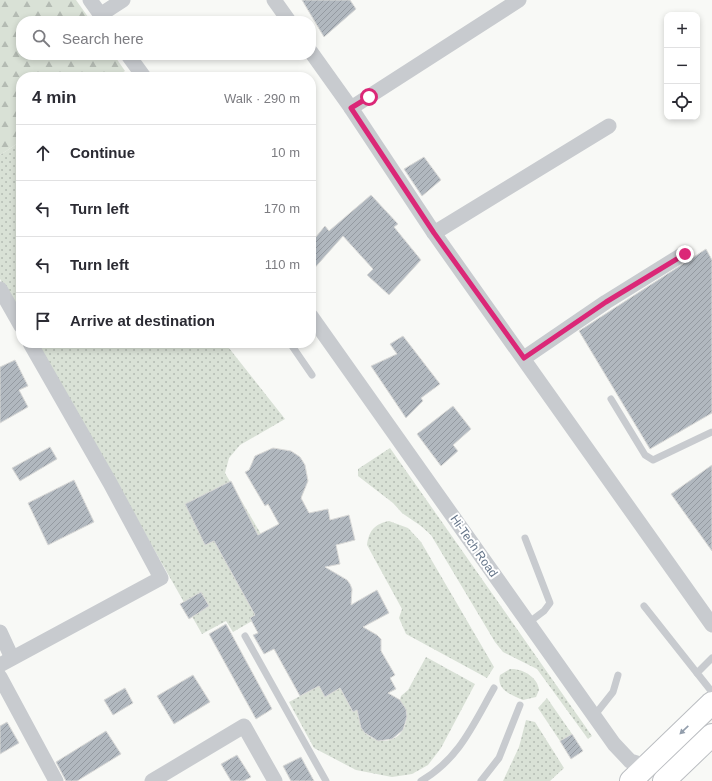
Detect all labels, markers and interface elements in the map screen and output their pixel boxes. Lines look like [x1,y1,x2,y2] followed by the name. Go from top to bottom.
[664,12,700,120] map controls
[664,12,700,48] button: +
[16,16,316,60] search box
[30,27,52,49] icon: search
[62,30,144,47] text: Search here
[664,48,700,84] button: −
[664,84,700,120] button: locate
[32,88,76,107] text: 4 min
[360,88,378,106] route start
[224,91,300,106] text: Walk · 290 m
[32,142,54,164] icon: ahead
[70,144,135,161] text: Continue
[271,145,300,160] text: 10 m
[32,198,54,220] icon: left
[70,200,129,217] text: Turn left
[264,201,300,216] text: 170 m
[676,245,694,263] route end
[32,254,54,276] icon: left
[70,256,129,273] text: Turn left
[265,257,300,272] text: 110 m
[32,310,54,332] icon: arrive
[70,312,215,329] text: Arrive at destination
[447,512,501,580] street label: Hi-Tech Road
[679,725,689,735] one-way arrow

